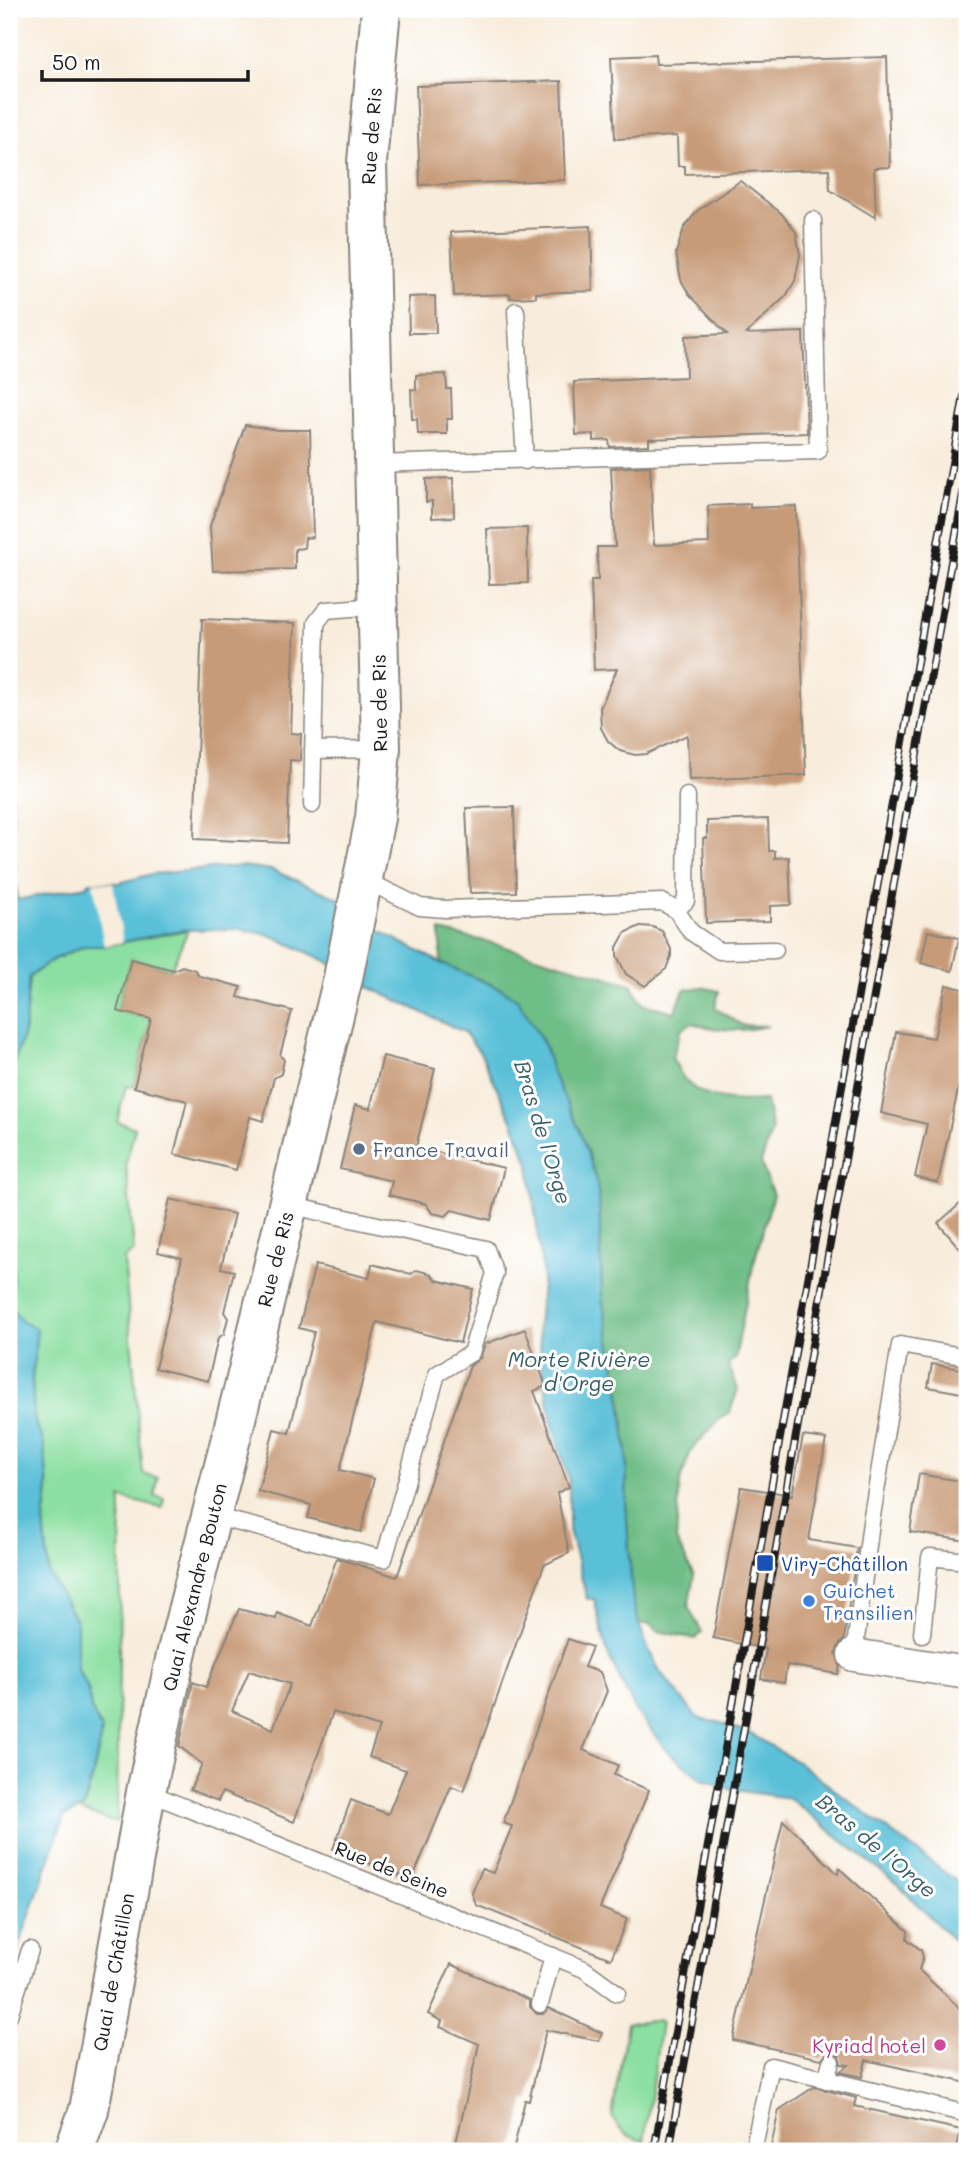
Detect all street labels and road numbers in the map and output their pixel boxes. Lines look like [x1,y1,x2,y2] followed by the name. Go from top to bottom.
[355,86,387,186] street label: Rue de Ris
[366,654,392,752] street label: Rue de Ris
[251,1209,299,1309] street label: Rue de Ris
[156,1480,232,1694] street label: Quai Alexandre Bouton
[331,1835,453,1903] street label: Rue de Seine
[87,1891,139,2053] street label: Quai de Châtillon

